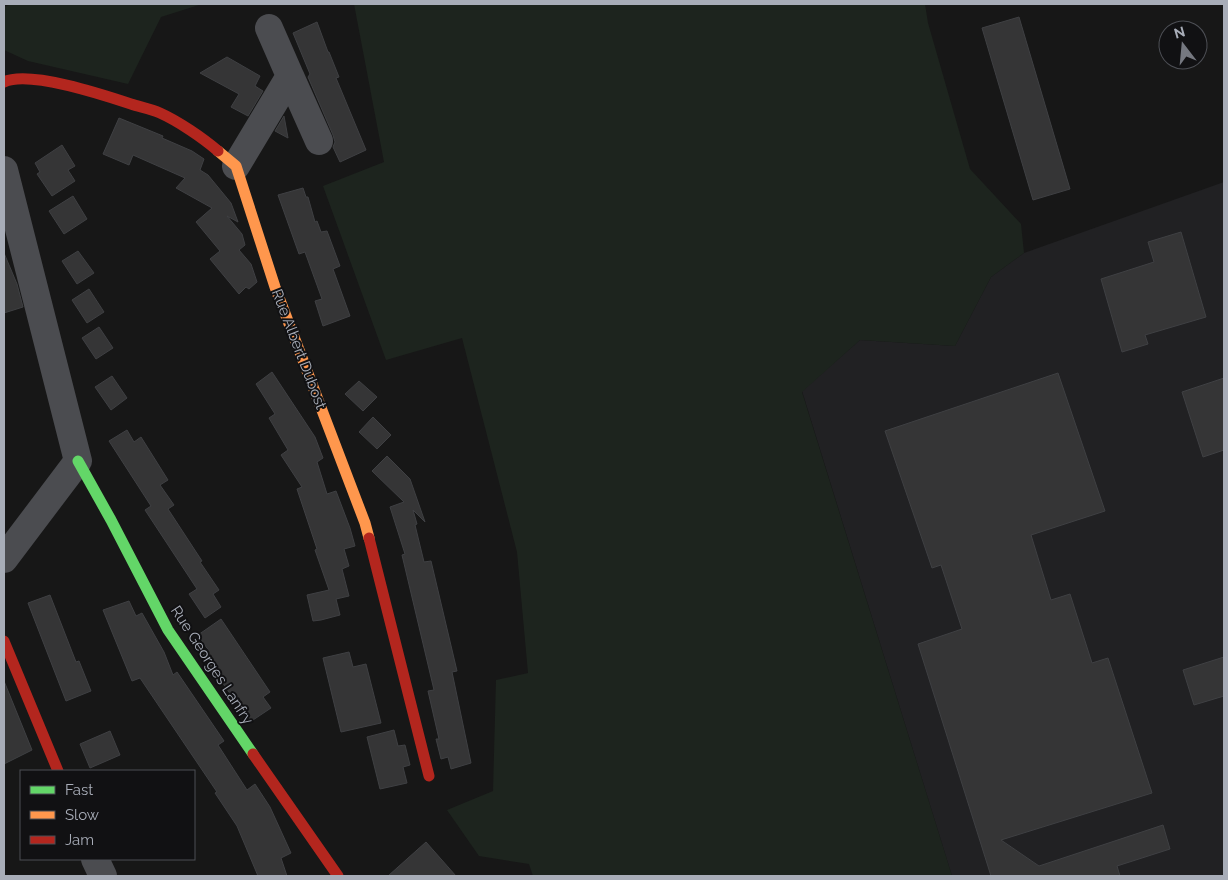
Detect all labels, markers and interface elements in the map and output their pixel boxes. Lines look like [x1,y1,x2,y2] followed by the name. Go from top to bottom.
[1158,20,1208,70] north arrow
[1172,23,1187,42] text: N
[268,286,330,412] street label: Rue Albert Dubost
[167,602,257,728] street label: Rue Georges Lanfry
[20,770,195,860] legend
[65,781,93,799] text: Fast
[65,806,99,824] text: Slow
[65,831,94,849] text: Jam

